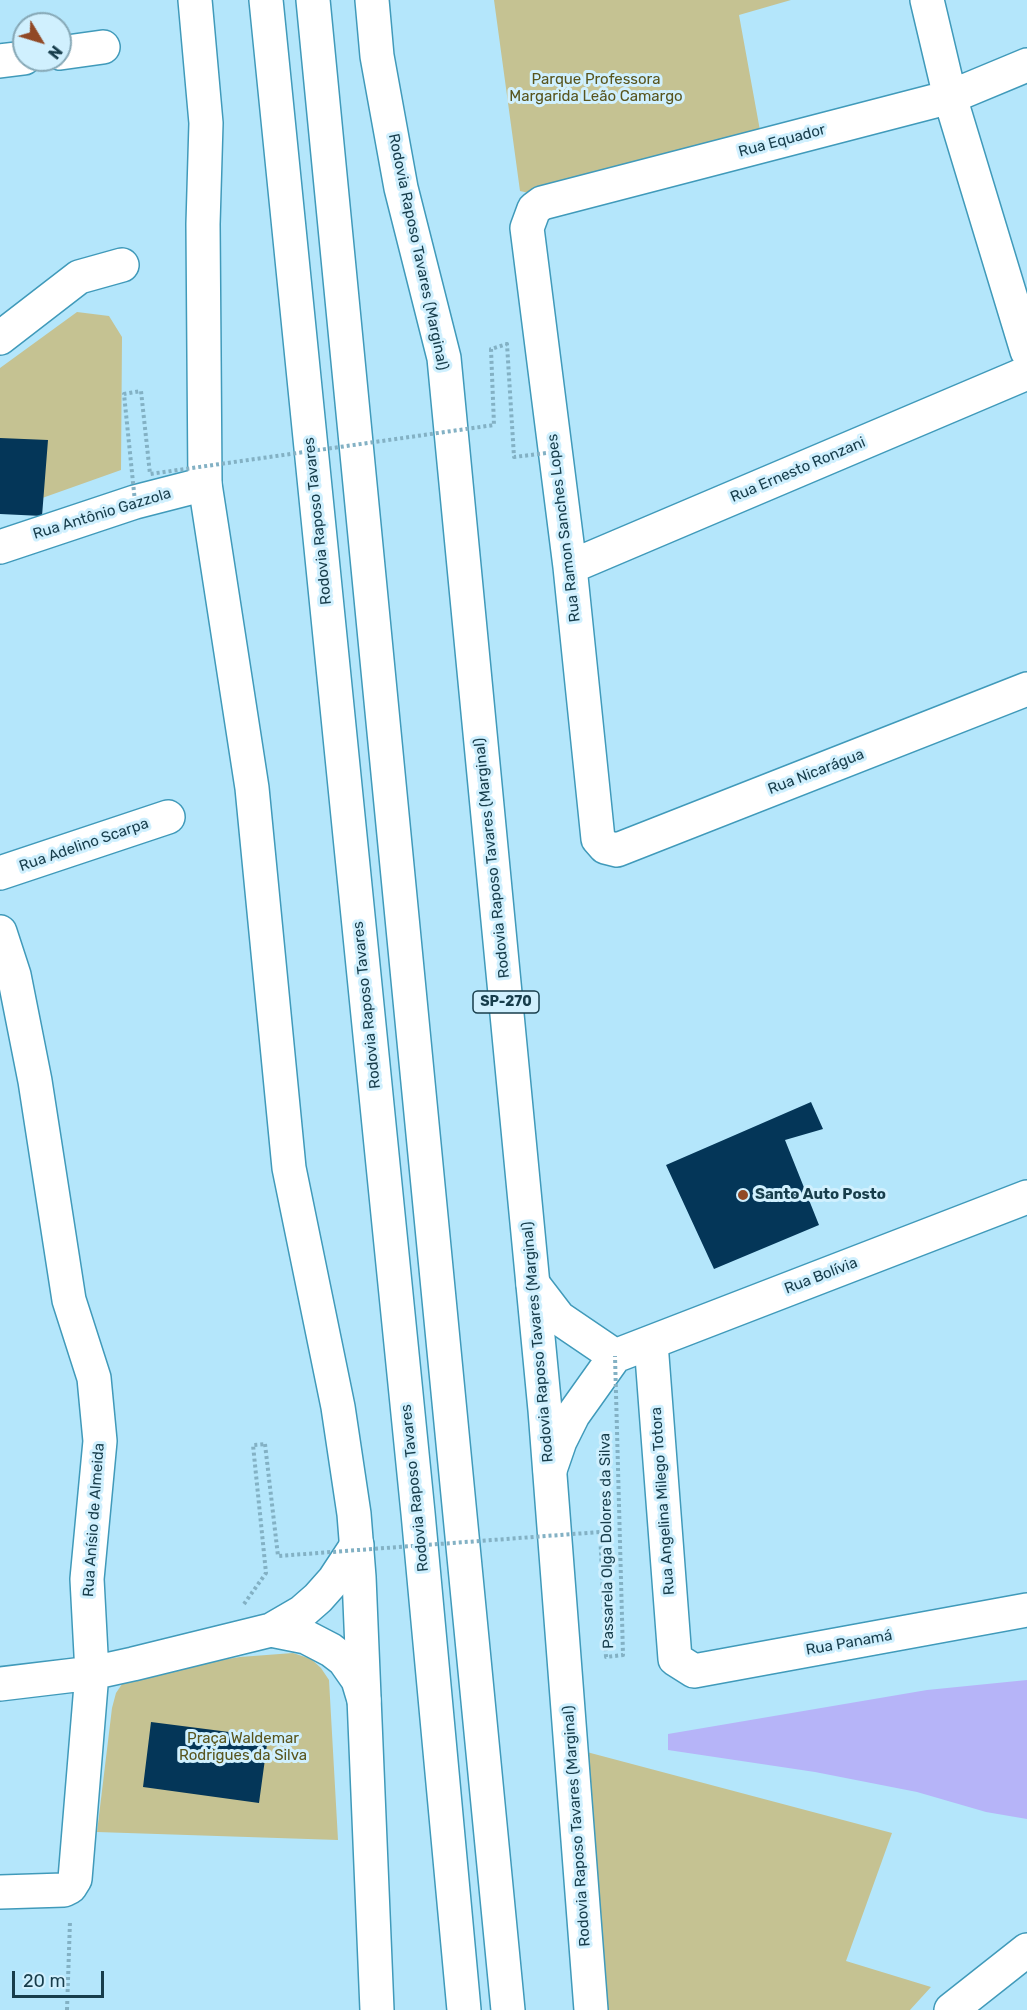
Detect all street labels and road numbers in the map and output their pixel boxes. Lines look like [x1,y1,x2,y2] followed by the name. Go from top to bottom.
[737,121,827,161] street label: Rua Equador
[384,132,452,372] street label: Rodovia Raposo Tavares (Marginal)
[544,433,584,623] street label: Rua Ramon Sanches Lopes
[728,433,868,507] street label: Rua Ernesto Ronzani
[300,436,336,606] street label: Rodovia Raposo Tavares
[31,484,173,544] street label: Rua Antônio Gazzola
[470,737,514,979] street label: Rodovia Raposo Tavares (Marginal)
[765,745,867,799] street label: Rua Nicarágua
[17,814,151,876] street label: Rua Adelino Scarpa
[349,920,385,1090] street label: Rodovia Raposo Tavares
[473,991,539,1013] road number: SP-270
[519,1221,557,1463] street label: Rodovia Raposo Tavares (Marginal)
[782,1254,860,1298] street label: Rua Bolívia
[397,1403,433,1573] street label: Rodovia Raposo Tavares
[647,1406,679,1596] street label: Rua Angelina Milego Totora
[596,1433,618,1649] street label: Passarela Olga Dolores da Silva
[80,1442,108,1598] street label: Rua Anísio de Almeida
[804,1627,894,1659] street label: Rua Panamá
[560,1705,594,1947] street label: Rodovia Raposo Tavares (Marginal)

